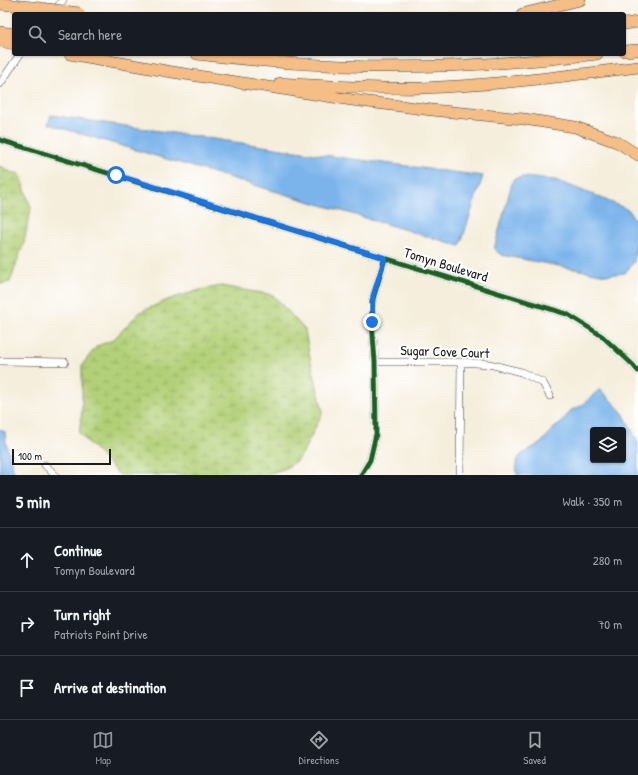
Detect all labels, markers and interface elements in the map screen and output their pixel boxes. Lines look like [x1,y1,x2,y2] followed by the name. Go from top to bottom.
[12,12,626,56] search box
[26,23,48,45] icon: search
[58,24,122,45] text: Search here
[107,166,125,184] route start
[401,242,491,287] street label: Tomyn Boulevard
[363,313,381,331] route end
[400,340,490,363] street label: Sugar Cove Court
[590,427,626,463] map controls
[590,427,626,463] button: layers
[12,447,111,466] scale bar
[18,449,42,463] text: 100 m
[16,490,50,513] text: 5 min
[562,492,622,510] text: Walk · 350 m
[54,540,102,561] text: Continue
[16,549,38,571] icon: ahead
[593,551,622,569] text: 280 m
[54,561,135,579] text: Tomyn Boulevard
[54,604,110,625] text: Turn right
[16,613,38,635] icon: right
[598,615,622,633] text: 70 m
[54,625,148,643] text: Patriots Point Drive
[16,677,38,699] icon: arrive
[54,677,166,698] text: Arrive at destination
[92,729,114,767] tab: Map
[299,729,339,767] tab: Directions
[523,729,546,767] tab: Saved

